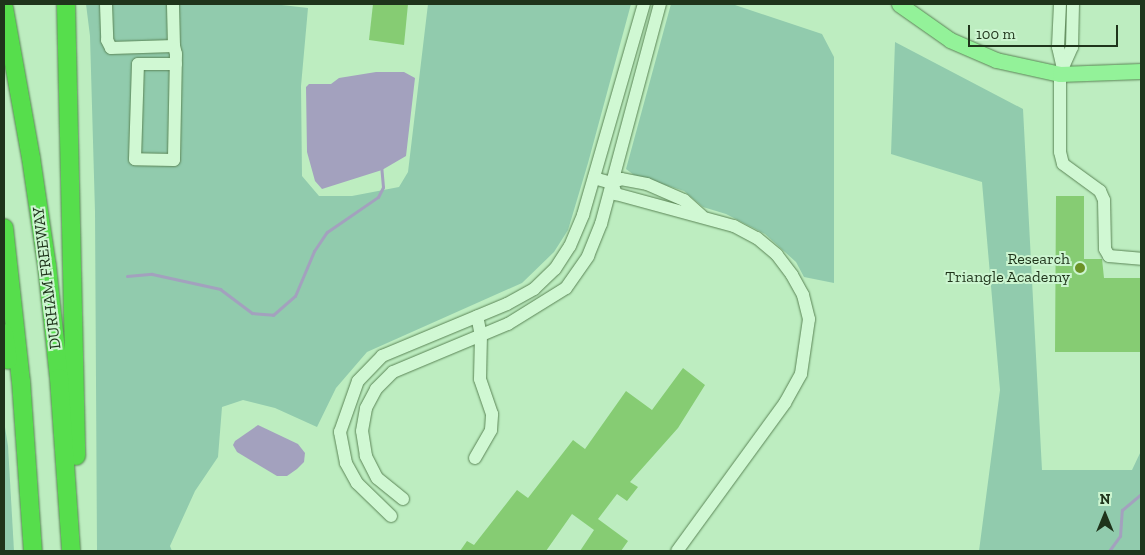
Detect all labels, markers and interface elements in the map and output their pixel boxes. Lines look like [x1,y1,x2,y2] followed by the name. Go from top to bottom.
[970,15,1120,47] scale bar
[976,25,1015,43] text: 100 m
[29,206,65,350] street label: DURHAM FREEWAY
[945,249,1070,287] place label: Research Triangle Academy
[1074,262,1086,274] marker: Research Triangle Academy
[1080,490,1130,540] north arrow
[1100,491,1110,508] text: N

